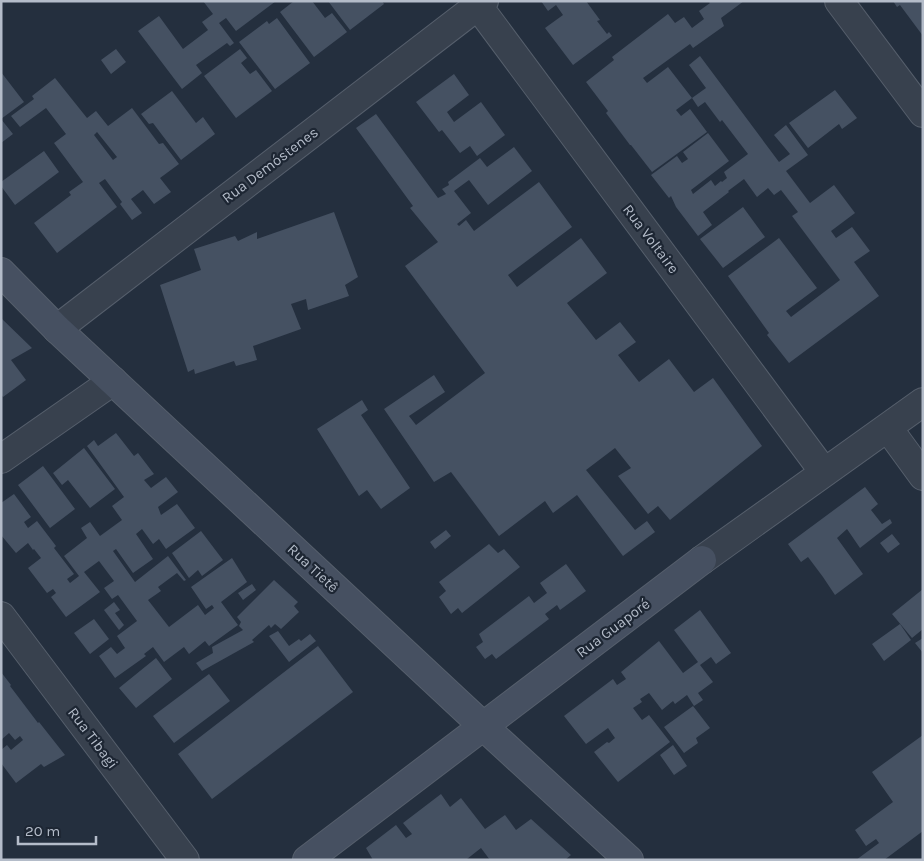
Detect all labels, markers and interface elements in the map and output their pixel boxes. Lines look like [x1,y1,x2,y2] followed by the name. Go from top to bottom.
[218,123,322,207] street label: Rua Demóstenes
[619,201,683,277] street label: Rua Voltaire
[284,540,342,596] street label: Rua Tietê
[573,595,653,661] street label: Rua Guaporé
[64,704,122,772] street label: Rua Tibagi
[18,814,95,846] scale bar
[25,822,60,840] text: 20 m

